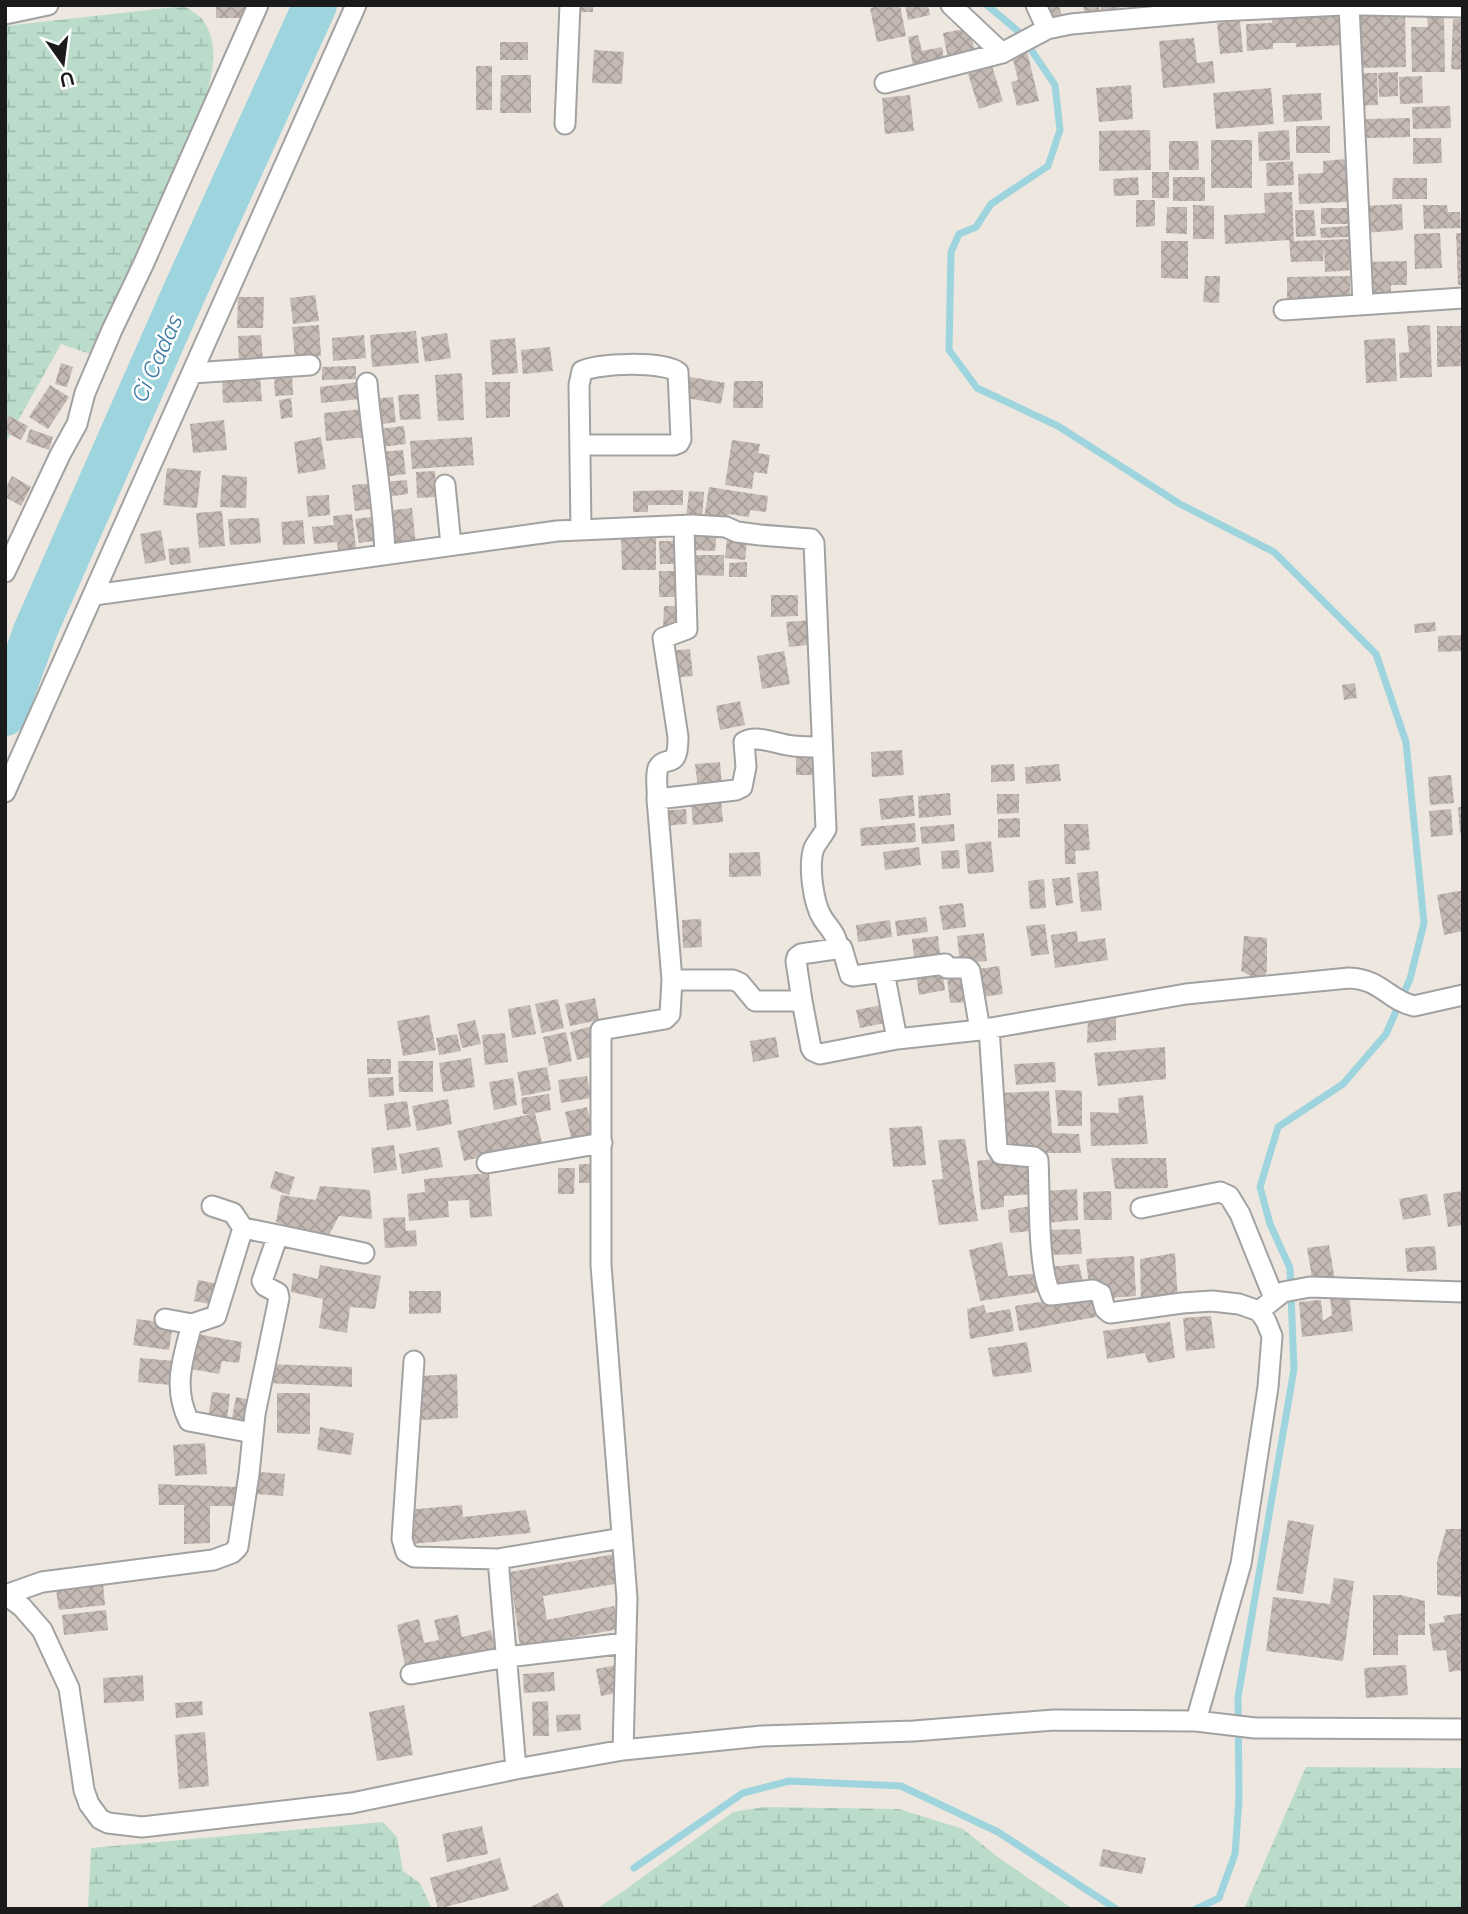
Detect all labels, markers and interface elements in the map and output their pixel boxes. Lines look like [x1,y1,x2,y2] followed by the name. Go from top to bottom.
[28,28,98,98] north arrow
[58,67,77,92] text: U
[125,310,188,406] water label: Ci Cadas

